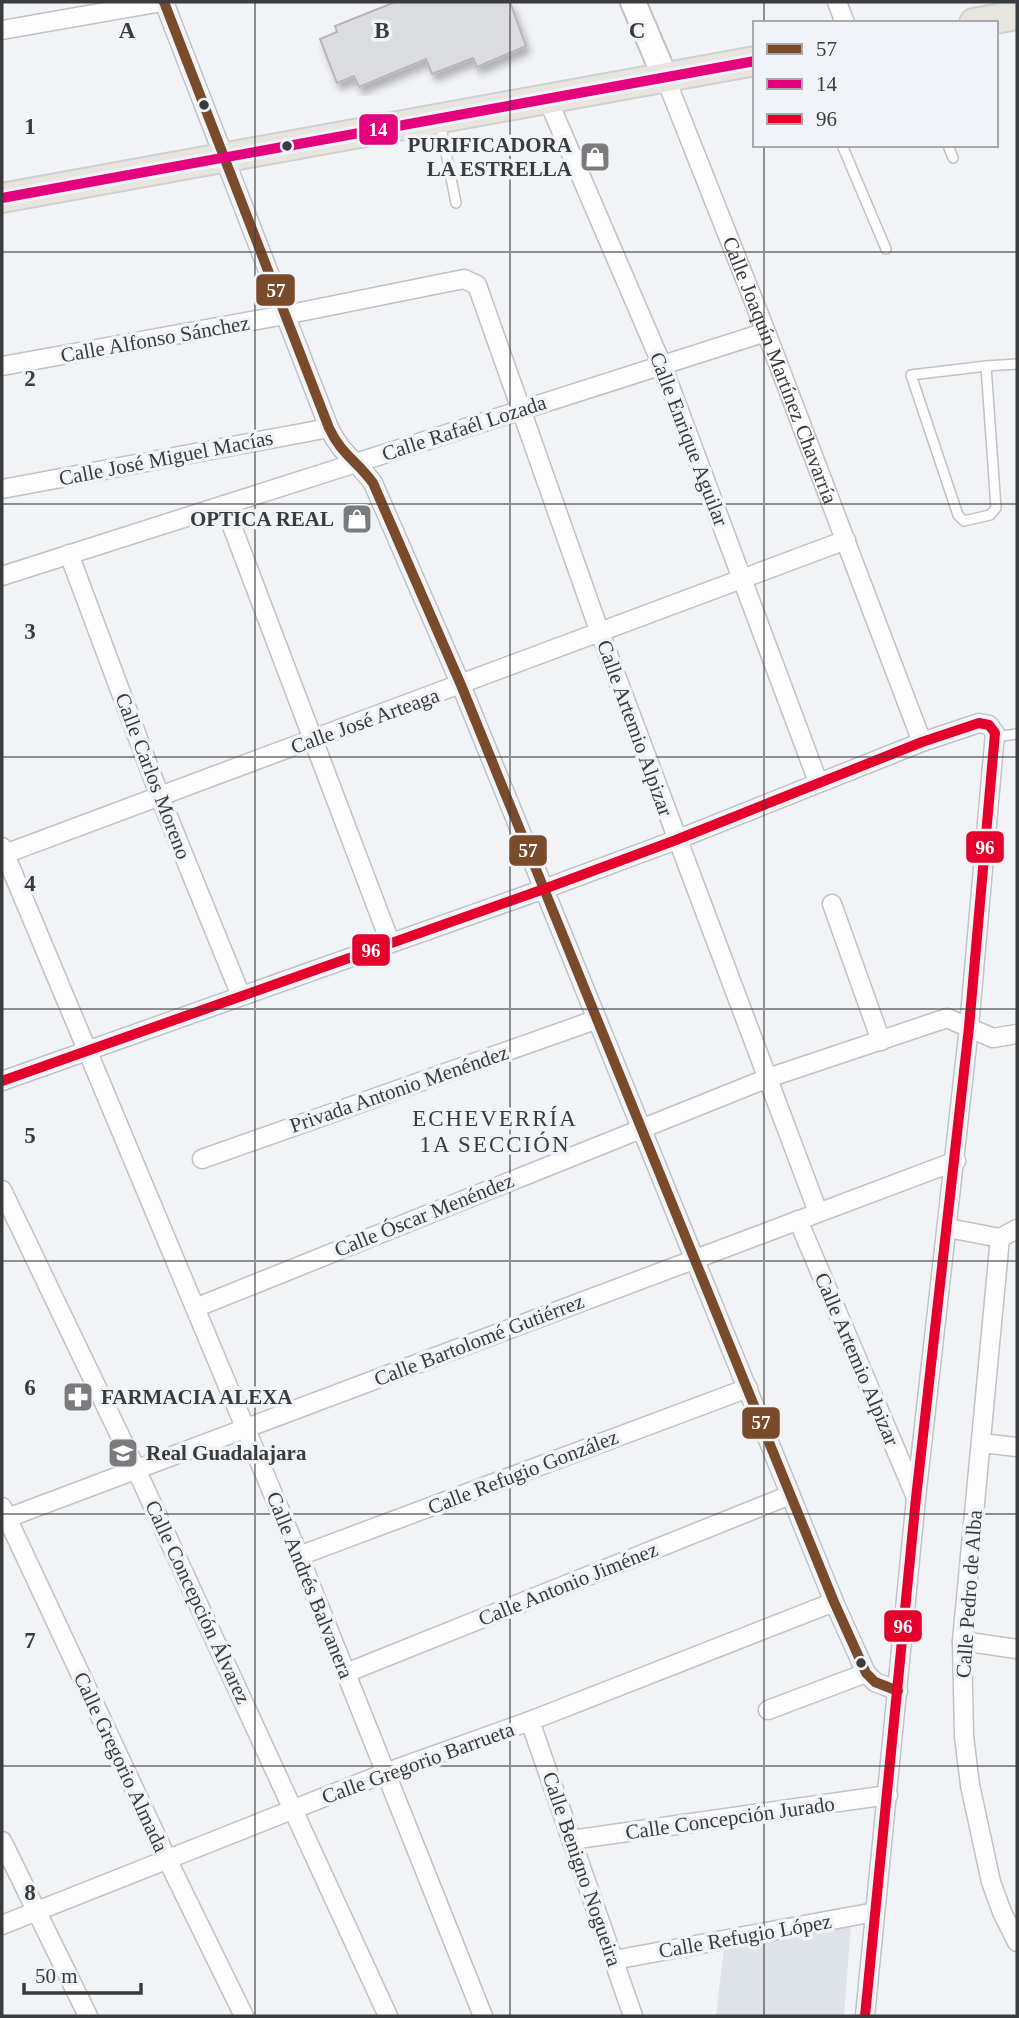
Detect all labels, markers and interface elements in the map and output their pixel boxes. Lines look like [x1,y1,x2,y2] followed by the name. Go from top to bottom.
[119,18,136,43] text: A
[374,18,390,43] text: B
[629,18,645,43] text: C
[753,21,998,147] legend
[816,37,837,61] text: 57
[816,72,838,96] text: 14
[197,98,211,112] unlabelled marker
[816,107,837,131] text: 96
[358,113,399,146] line badge: 14
[24,114,36,139] text: 1
[369,119,388,140] text: 14
[408,133,573,181] place label: PURIFICADORA LA ESTRELLA
[280,139,294,153] unlabelled marker
[578,140,612,174] shop icon: PURIFICADORA LA ESTRELLA
[718,233,842,508] street label: Calle Joaquín Martínez Chavarría
[255,273,296,307] line badge: 57
[267,280,286,301] text: 57
[59,311,251,367] street label: Calle Alfonso Sánchez
[645,349,733,529] street label: Calle Enrique Aguilar
[24,366,36,391] text: 2
[379,390,550,466] street label: Calle Rafaél Lozada
[57,425,275,491] street label: Calle José Miguel Macías
[340,502,374,536] shop icon: OPTICA REAL
[190,507,334,531] place label: OPTICA REAL
[24,619,36,644] text: 3
[592,637,678,819] street label: Calle Artemio Alpizar
[287,683,443,759] street label: Calle José Arteaga
[110,689,196,863] street label: Calle Carlos Moreno
[965,830,1005,864] line badge: 96
[508,834,548,867] line badge: 57
[976,837,995,858] text: 96
[519,840,538,861] text: 57
[24,871,36,896] text: 4
[351,933,391,967] line badge: 96
[362,940,381,961] text: 96
[286,1040,512,1138] street label: Privada Antonio Menéndez
[412,1106,578,1157] district label: ECHEVERRÍA 1A SECCIÓN
[24,1123,36,1148] text: 5
[331,1168,517,1262] street label: Calle Óscar Menéndez
[810,1269,904,1449] street label: Calle Artemio Alpizar
[371,1289,587,1391] street label: Calle Bartolomé Gutiérrez
[24,1375,36,1400] text: 6
[61,1380,95,1414] pharmacy icon: FARMACIA ALEXA
[101,1385,293,1409] place label: FARMACIA ALEXA
[741,1406,781,1440] line badge: 57
[752,1412,771,1433] text: 57
[425,1425,621,1519] street label: Calle Refugio González
[106,1436,140,1470] school or university icon: Real Guadalajara
[146,1441,307,1465] place label: Real Guadalajara
[262,1488,359,1683] street label: Calle Andrés Balvanera
[140,1497,256,1707] street label: Calle Concepción Álvarez
[951,1508,987,1679] street label: Calle Pedro de Alba
[475,1537,661,1631] street label: Calle Antonio Jiménez
[883,1609,923,1643] line badge: 96
[894,1616,913,1637] text: 96
[24,1628,36,1653] text: 7
[854,1656,868,1670] unlabelled marker
[69,1668,174,1856] street label: Calle Gregorio Almada
[319,1717,518,1809] street label: Calle Gregorio Barrueta
[537,1769,627,1970] street label: Calle Benigno Nogueira
[624,1791,836,1845] street label: Calle Concepción Jurado
[24,1880,36,1905] text: 8
[657,1909,833,1963] street label: Calle Refugio López
[24,1952,142,1996] scale bar
[35,1964,78,1988] text: 50 m

